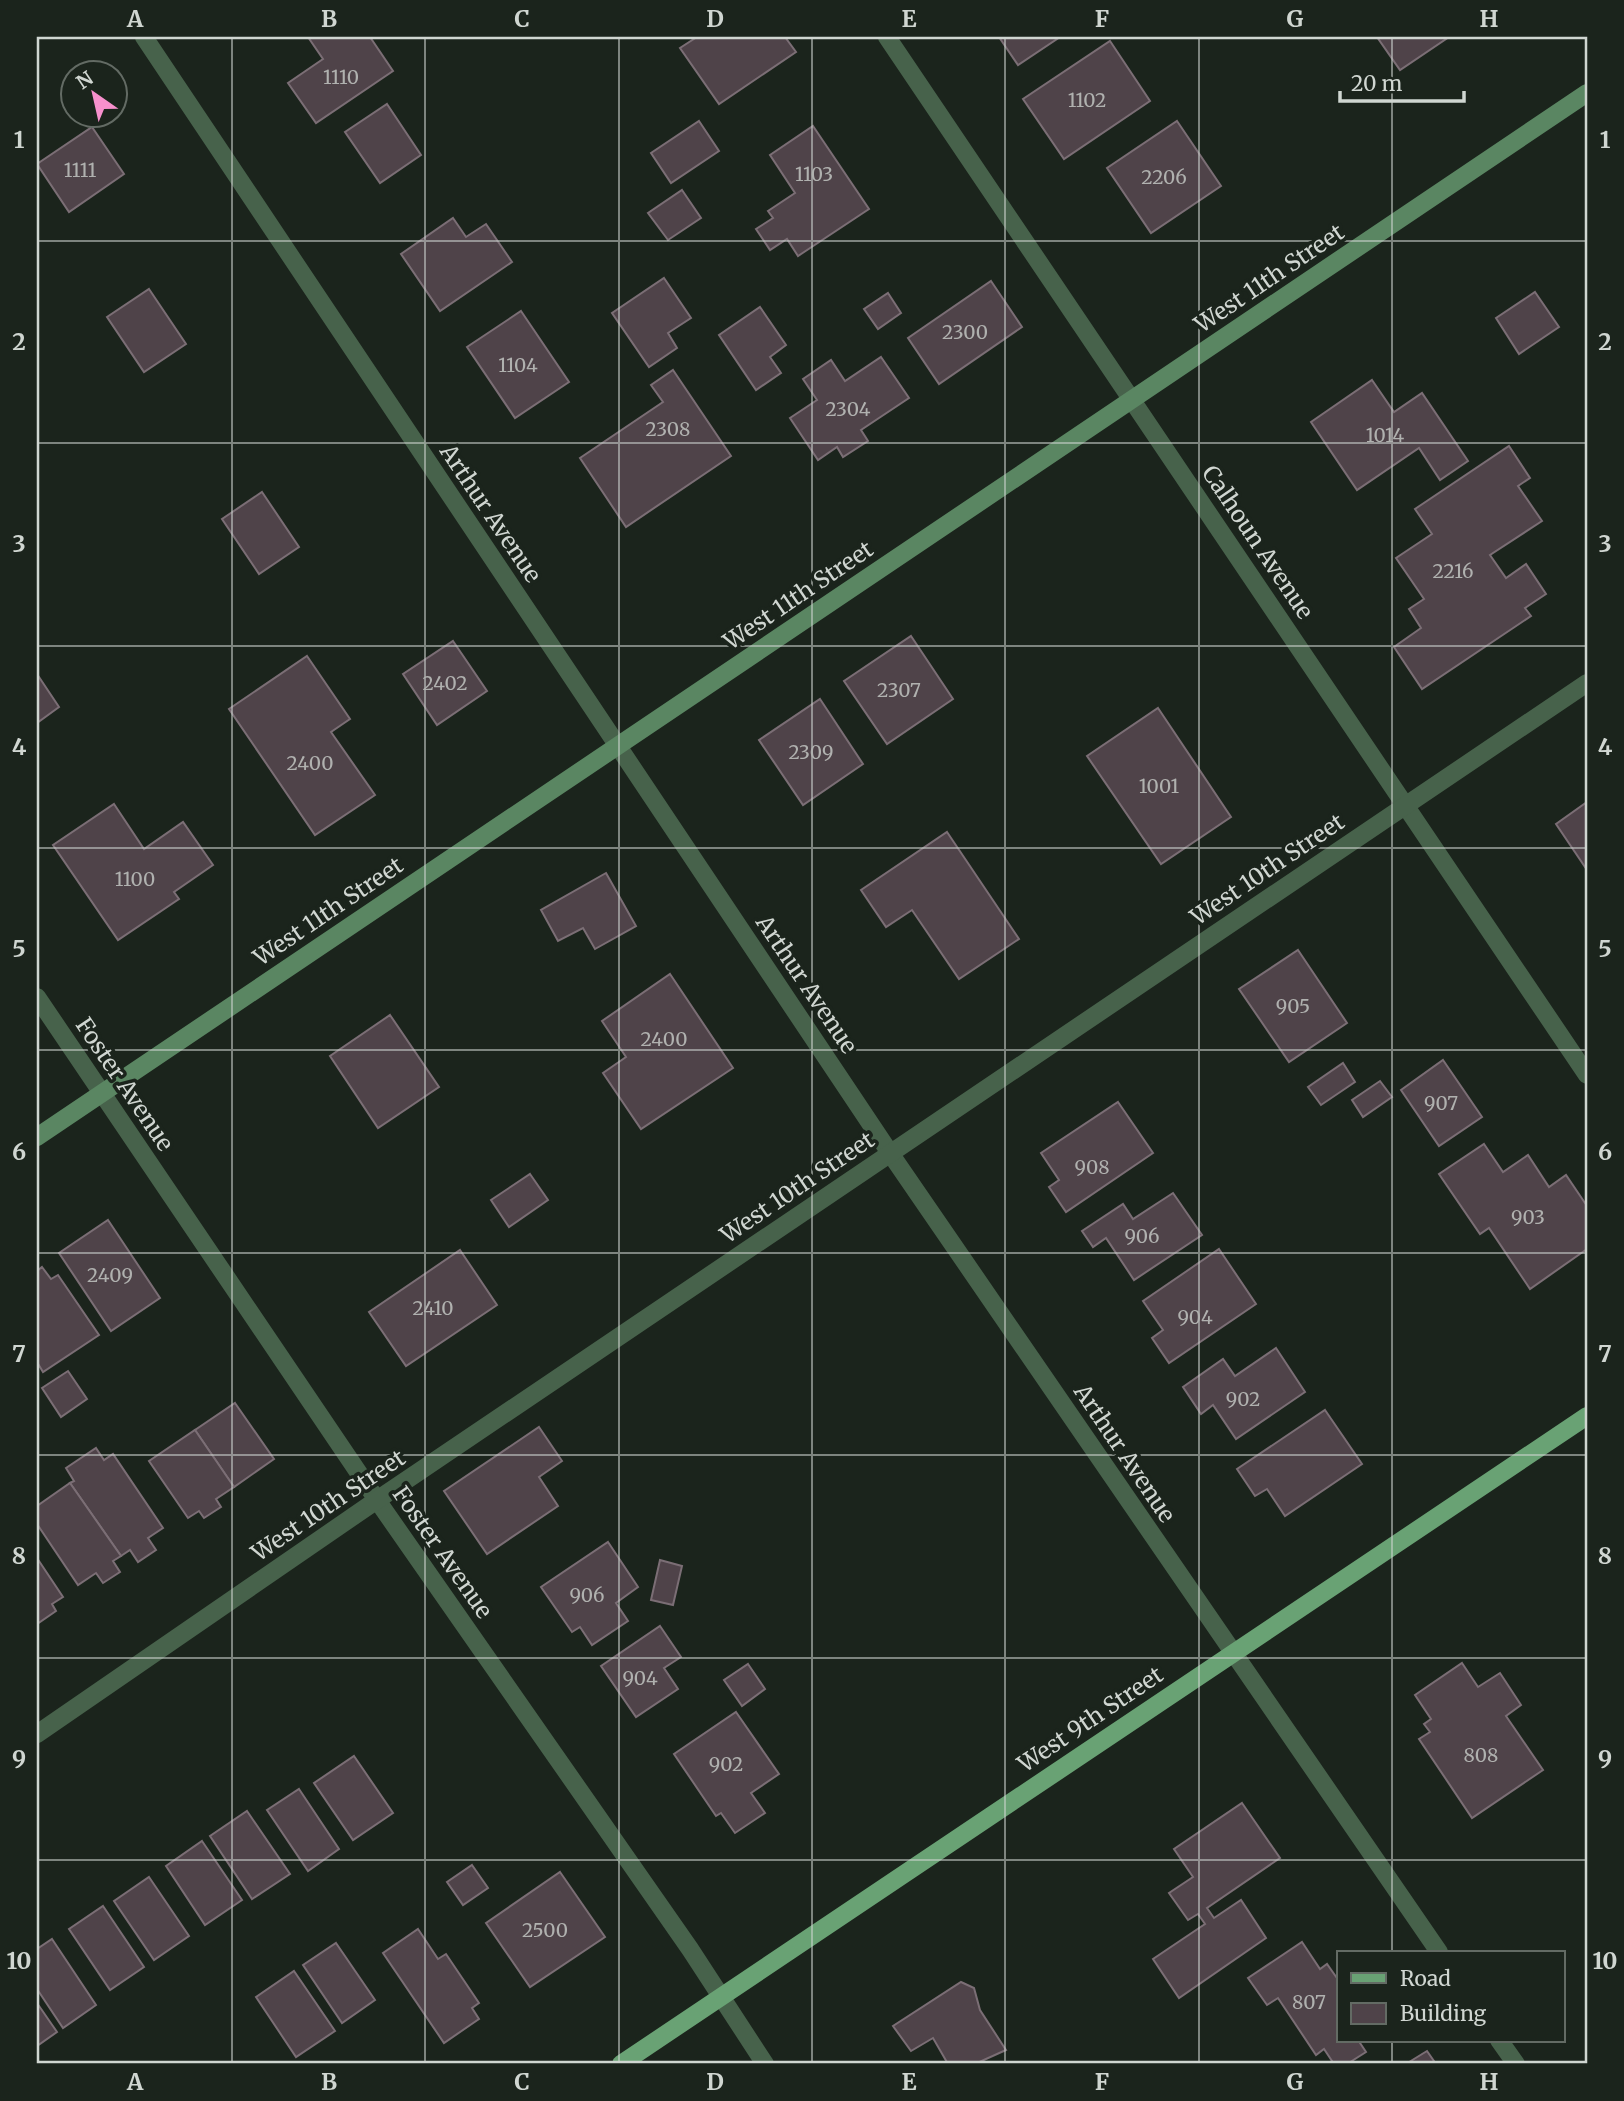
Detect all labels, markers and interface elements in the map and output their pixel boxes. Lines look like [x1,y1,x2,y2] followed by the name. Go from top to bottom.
[126,4,144,33] text: A
[321,4,337,33] text: B
[514,4,530,33] text: C
[706,4,724,33] text: D
[901,4,917,33] text: E
[1095,4,1109,33] text: F
[1287,4,1304,33] text: G
[1480,4,1499,33] text: H
[60,60,130,130] north arrow
[1340,60,1465,104] scale bar
[323,65,359,89] house number: 1110
[72,66,97,94] text: N
[1351,70,1403,97] text: 20 m
[1068,88,1106,112] house number: 1102
[14,125,25,154] text: 1
[1600,125,1611,154] text: 1
[64,158,97,182] house number: 1111
[795,162,833,186] house number: 1103
[1141,165,1187,189] house number: 2206
[1188,217,1349,339] street label: West 11th Street
[942,320,988,344] house number: 2300
[12,327,26,356] text: 2
[1598,327,1612,356] text: 2
[498,353,538,377] house number: 1104
[826,397,871,421] house number: 2304
[646,417,690,441] house number: 2308
[1366,423,1405,447] house number: 1014
[433,437,548,588] street label: Arthur Avenue
[1196,460,1320,624] street label: Calhoun Avenue
[12,529,26,558] text: 3
[1598,529,1612,558] text: 3
[717,534,878,656] street label: West 11th Street
[1433,559,1473,583] house number: 2216
[422,671,468,695] house number: 2402
[877,678,921,702] house number: 2307
[12,732,27,761] text: 4
[1598,732,1613,761] text: 4
[789,740,833,764] house number: 2309
[287,751,333,775] house number: 2400
[1139,774,1180,798] house number: 1001
[1184,807,1349,932] street label: West 10th Street
[247,850,408,972] street label: West 11th Street
[115,867,155,891] house number: 1100
[749,908,864,1059] street label: Arthur Avenue
[12,934,26,963] text: 5
[1598,934,1612,963] text: 5
[1276,994,1310,1018] house number: 905
[70,1012,180,1156] street label: Foster Avenue
[641,1027,687,1051] house number: 2400
[1424,1091,1458,1115] house number: 907
[714,1125,879,1250] street label: West 10th Street
[12,1137,26,1166] text: 6
[1598,1137,1612,1166] text: 6
[1074,1155,1110,1179] house number: 908
[1511,1205,1545,1229] house number: 903
[1124,1224,1160,1248] house number: 906
[87,1263,133,1287] house number: 2409
[412,1296,454,1320] house number: 2410
[1177,1305,1213,1329] house number: 904
[12,1339,26,1368] text: 7
[1598,1339,1612,1368] text: 7
[1067,1377,1182,1528] street label: Arthur Avenue
[1226,1387,1260,1411] house number: 902
[245,1443,410,1568] street label: West 10th Street
[387,1480,499,1624] street label: Foster Avenue
[12,1541,26,1570] text: 8
[1598,1541,1612,1570] text: 8
[569,1583,605,1607] house number: 906
[1011,1660,1168,1779] street label: West 9th Street
[622,1666,658,1690] house number: 904
[1464,1743,1498,1767] house number: 808
[12,1744,26,1773] text: 9
[1598,1744,1612,1773] text: 9
[709,1752,743,1776] house number: 902
[522,1918,568,1942] house number: 2500
[7,1946,31,1975] text: 10
[1593,1946,1617,1975] text: 10
[1337,1951,1564,2042] legend
[1400,1965,1451,1992] text: Road
[1292,1990,1326,2014] house number: 807
[1400,2000,1487,2027] text: Building
[126,2067,144,2096] text: A
[321,2067,337,2096] text: B
[514,2067,530,2096] text: C
[706,2067,724,2096] text: D
[901,2067,917,2096] text: E
[1095,2067,1109,2096] text: F
[1287,2067,1304,2096] text: G
[1480,2067,1499,2096] text: H

